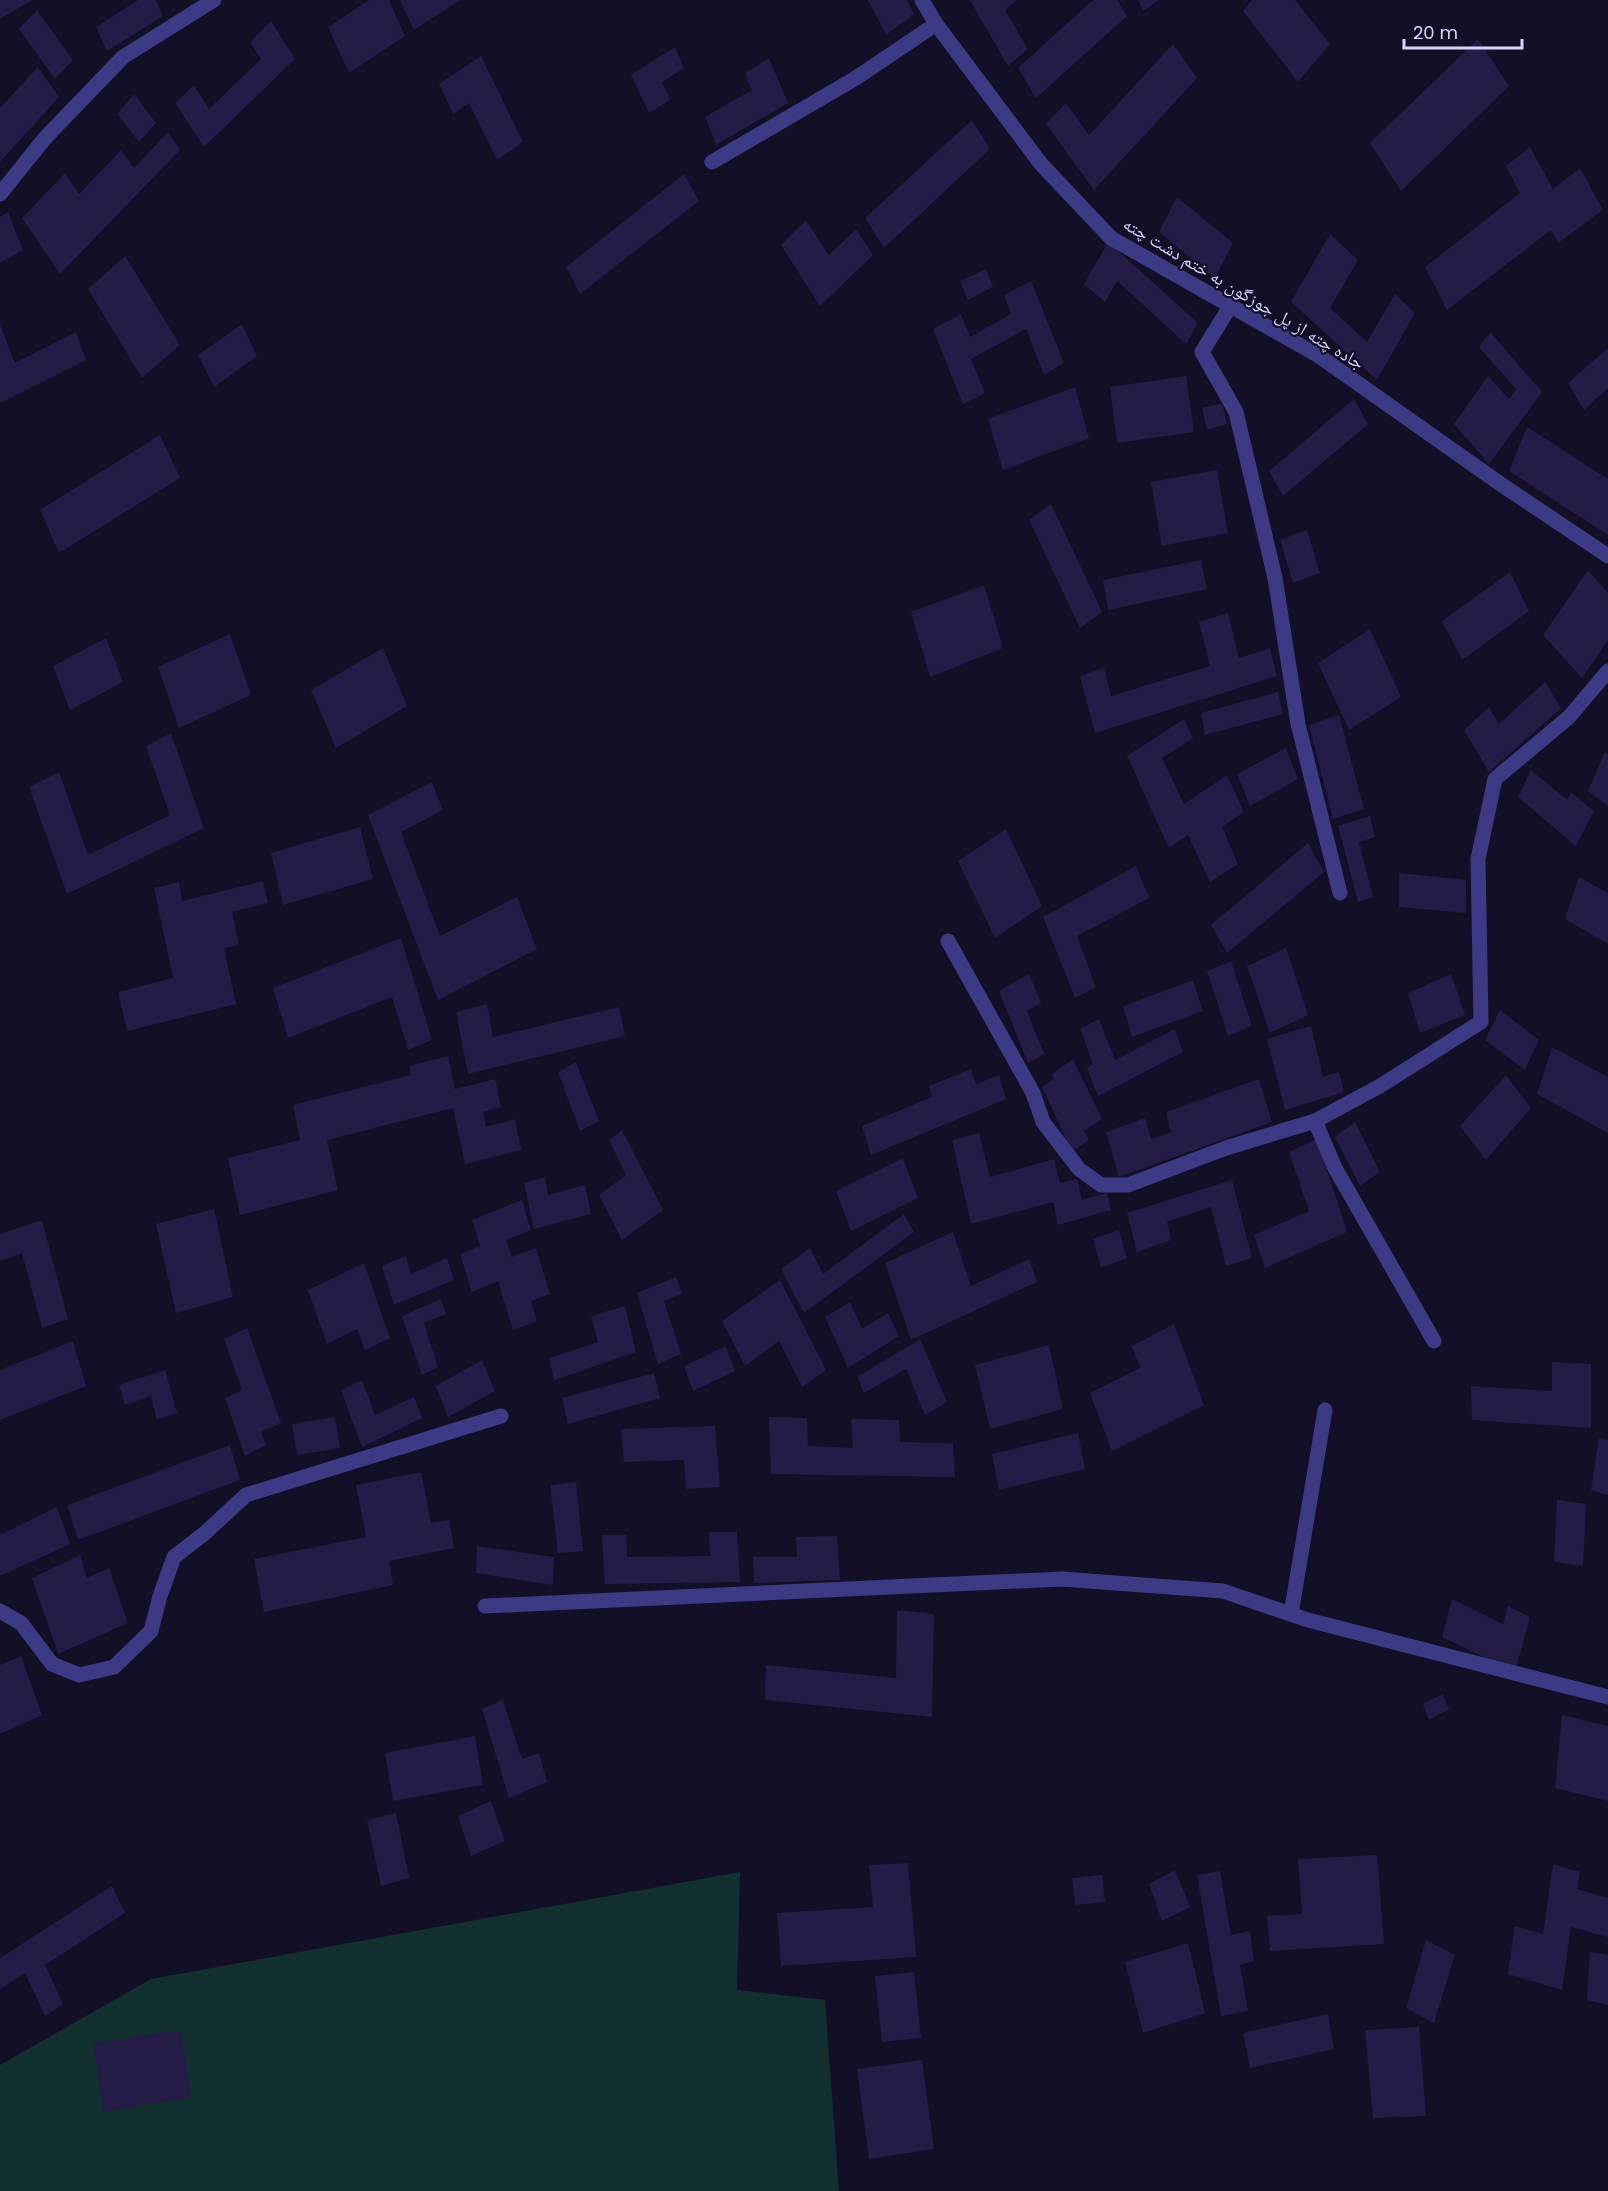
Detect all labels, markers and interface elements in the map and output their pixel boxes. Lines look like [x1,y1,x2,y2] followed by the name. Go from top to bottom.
[1404,12,1522,50] scale bar
[1413,20,1458,45] text: 20 m
[1119,211,1369,375] street label: جاده چته از پل جوزگون به ختم دشت چته

